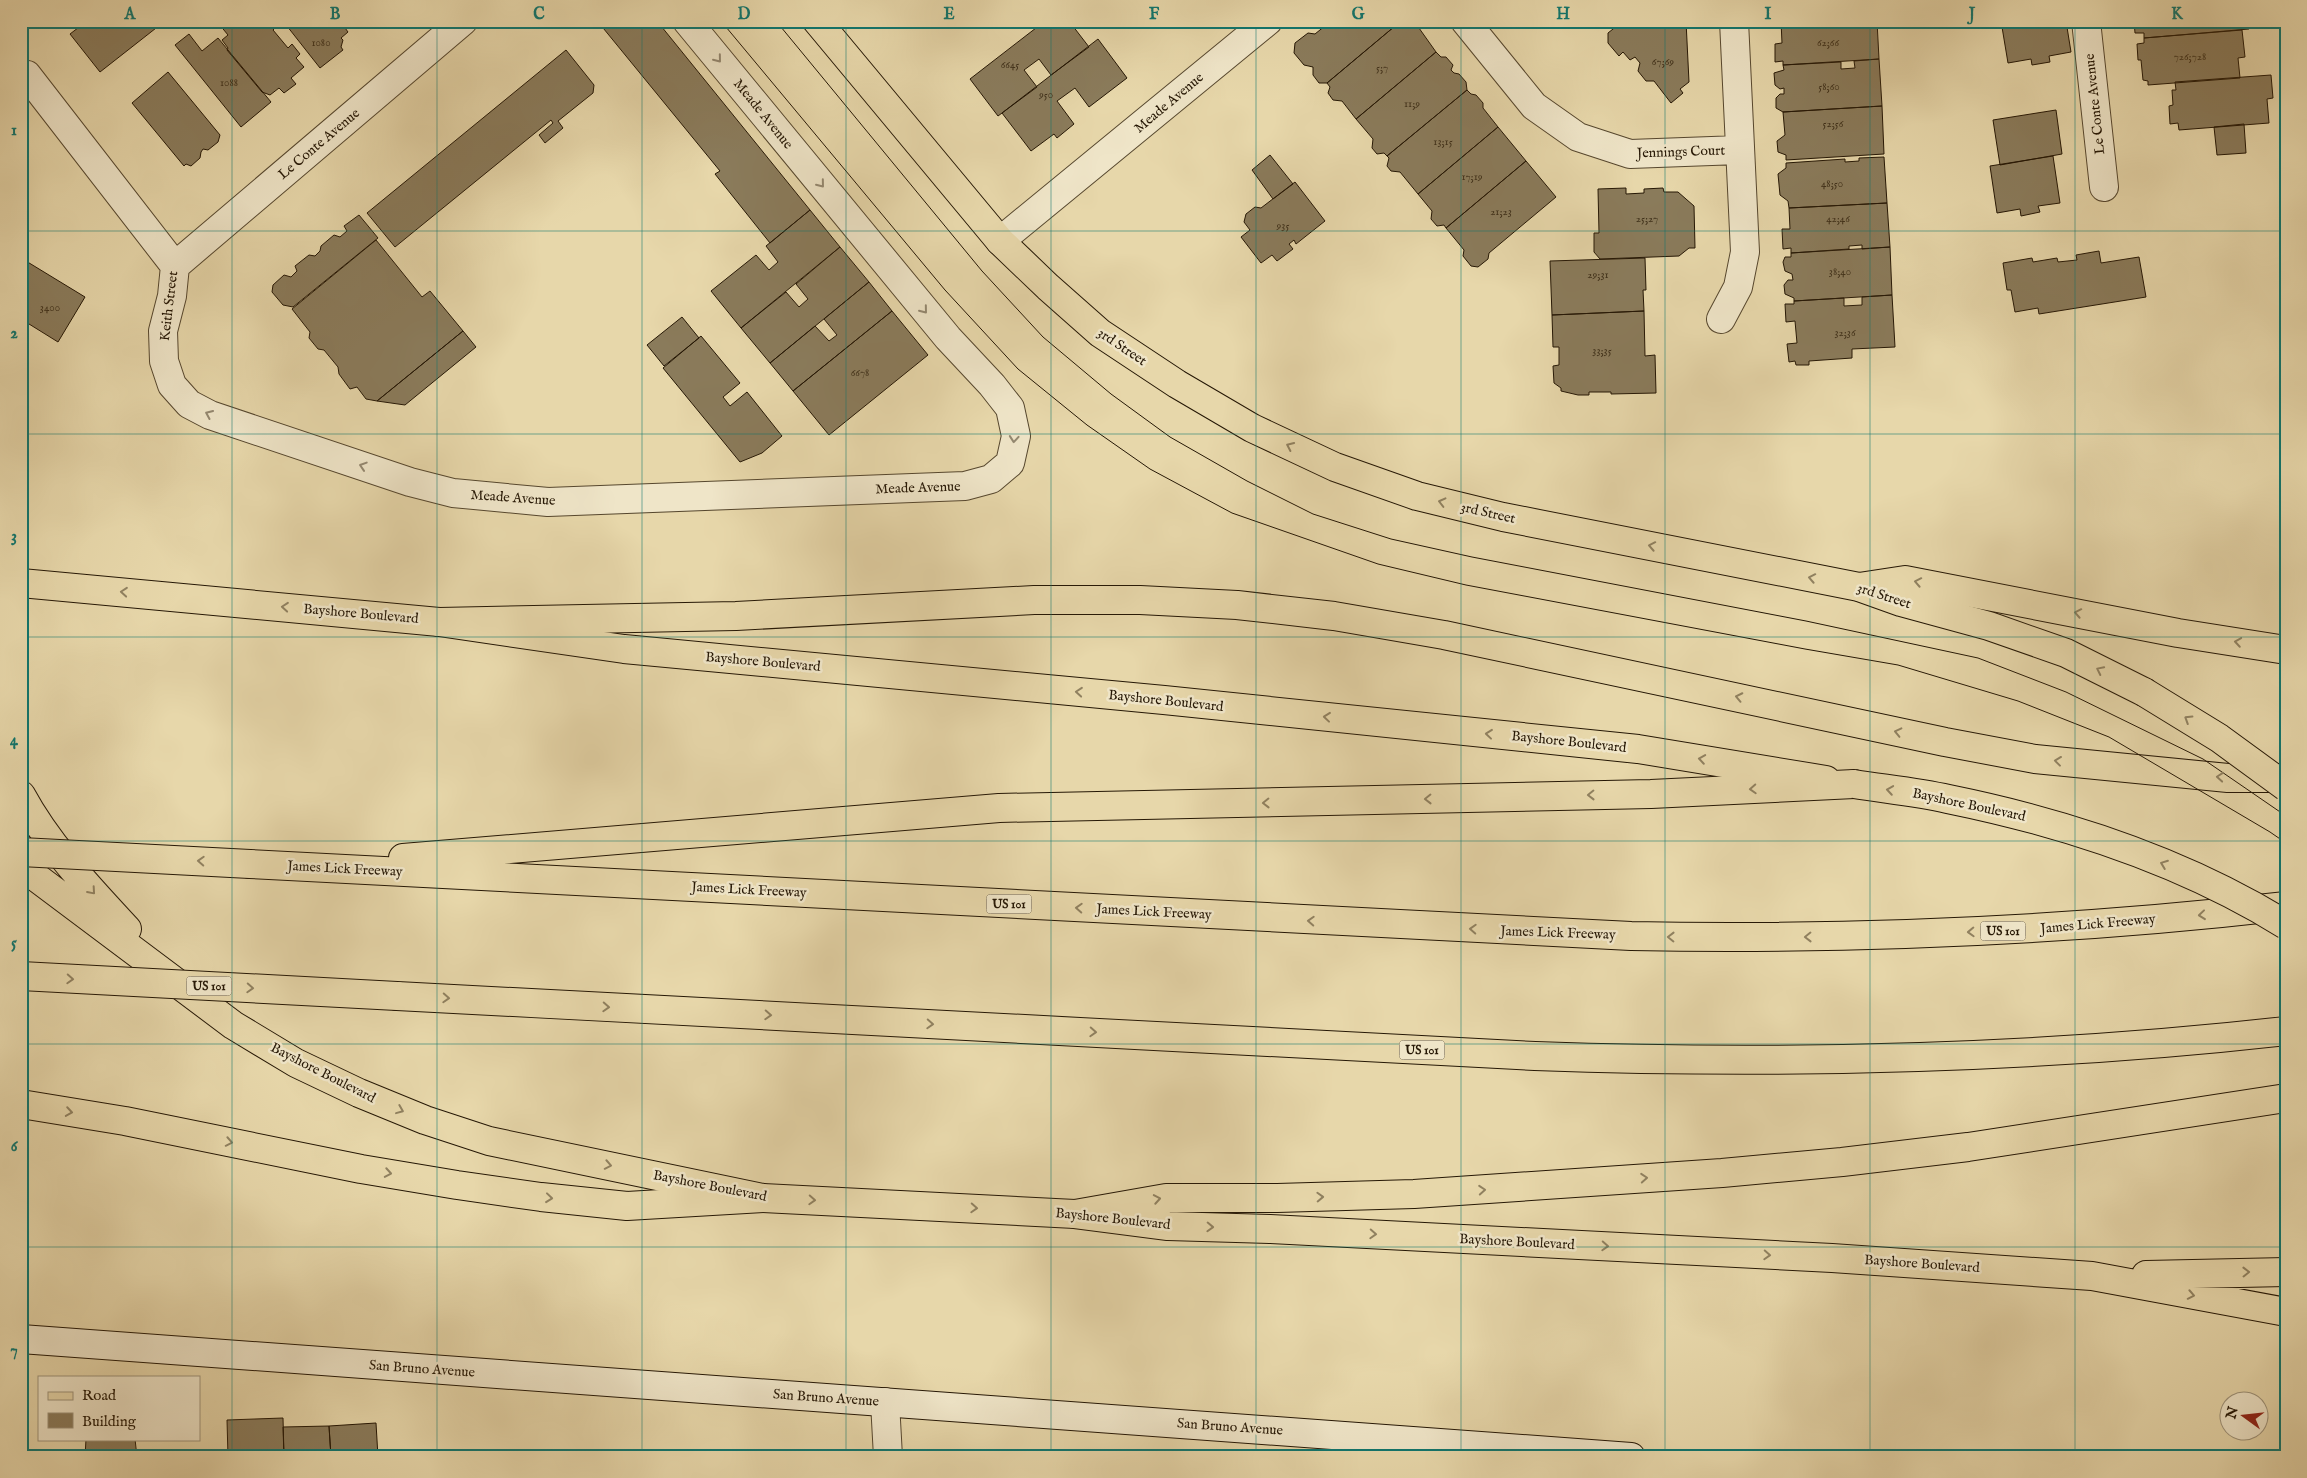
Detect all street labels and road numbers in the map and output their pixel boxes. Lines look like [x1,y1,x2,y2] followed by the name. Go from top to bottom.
[2081,52,2109,155] street label: Le Conte Avenue
[1131,68,1208,137] street label: Meade Avenue
[729,75,797,153] street label: Meade Avenue
[274,104,364,184] street label: Le Conte Avenue
[1635,141,1726,163] street label: Jennings Court
[156,270,182,342] street label: Keith Street
[1094,324,1150,370] street label: 3rd Street
[875,477,961,498] street label: Meade Avenue
[470,486,557,510] street label: Meade Avenue
[1459,498,1517,528] street label: 3rd Street
[1855,579,1913,613] street label: 3rd Street
[303,600,420,628] street label: Bayshore Boulevard
[705,648,822,676] street label: Bayshore Boulevard
[1108,686,1225,716] street label: Bayshore Boulevard
[1511,727,1628,757] street label: Bayshore Boulevard
[1911,784,2028,826] street label: Bayshore Boulevard
[285,857,403,881] street label: James Lick Freeway
[689,878,807,902] street label: James Lick Freeway
[986,894,1032,914] road number: US 101
[1094,900,1212,924] street label: James Lick Freeway
[2038,910,2156,938] street label: James Lick Freeway
[1980,921,2026,940] road number: US 101
[1498,922,1616,944] street label: James Lick Freeway
[186,976,232,996] road number: US 101
[267,1039,379,1107] street label: Bayshore Boulevard
[1400,1040,1444,1060] road number: US 101
[652,1166,769,1206] street label: Bayshore Boulevard
[1055,1204,1172,1234] street label: Bayshore Boulevard
[1459,1230,1576,1254] street label: Bayshore Boulevard
[1864,1251,1981,1277] street label: Bayshore Boulevard
[368,1356,476,1382] street label: San Bruno Avenue
[772,1385,880,1411] street label: San Bruno Avenue
[1176,1414,1284,1440] street label: San Bruno Avenue

